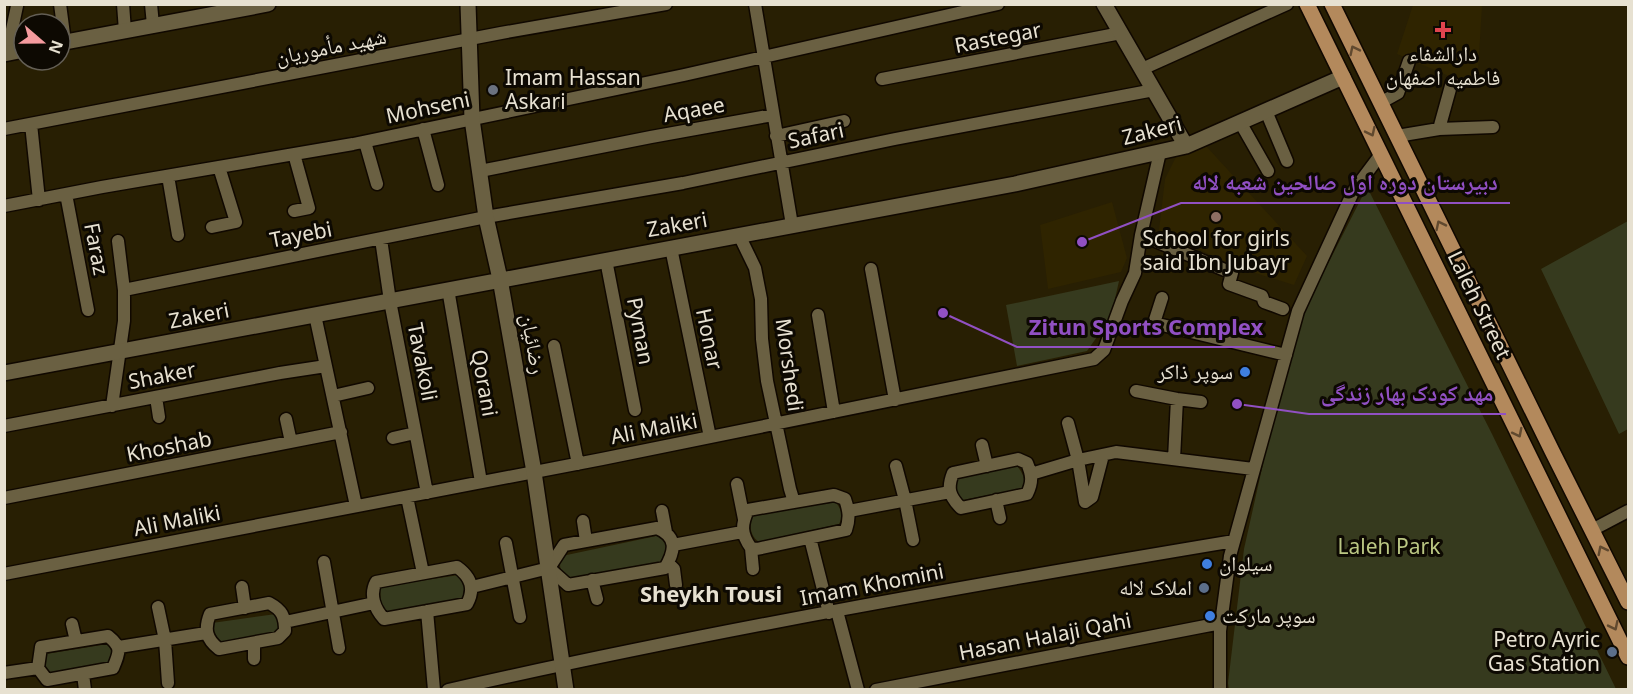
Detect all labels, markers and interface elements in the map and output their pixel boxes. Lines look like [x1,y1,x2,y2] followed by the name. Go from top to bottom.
[12,12,72,72] north arrow
[952,15,1044,59] street label: Rastegar
[1434,21,1452,39] marker: دارالشفاء فاطمیه اصفهان
[273,22,388,70] street label: شهید مأموریان
[44,37,69,57] text: N
[1386,39,1500,91] place label: دارالشفاء فاطمیه اصفهان
[1350,46,1362,57] one-way arrow
[505,63,641,115] place label: Imam Hassan Askari
[486,83,500,97] marker: Imam Hassan Askari
[383,84,472,130] street label: Mohseni
[661,90,727,128] street label: Aqaee
[1119,109,1185,151] street label: Zakeri
[785,115,846,155] street label: Safari
[1363,126,1375,137] one-way arrow
[1181,163,1510,203] callout: دبیرستان دوره اول صالحین شعبه لاله
[1192,166,1498,196] text: دبیرستان دوره اول صالحین شعبه لاله
[644,205,709,243] street label: Zakeri
[1209,210,1223,224] marker: School for girls said Ibn Jubayr
[267,214,334,254] street label: Tayebi
[78,220,116,277] street label: Faraz
[1436,221,1447,232] one-way arrow
[1142,224,1290,276] place label: School for girls said Ibn Jubayr
[1442,246,1518,364] street label: Laleh Street
[166,295,231,335] street label: Zakeri
[621,295,661,367] street label: Pyman
[690,306,730,372] street label: Honar
[1017,307,1275,347] callout: Zitun Sports Complex
[515,311,553,376] street label: رضائیان
[1029,311,1263,341] text: Zitun Sports Complex
[770,317,810,413] street label: Morshedi
[402,320,444,403] street label: Tavakoli
[465,347,505,419] street label: Qorani
[126,355,198,395] street label: Shaker
[1156,357,1233,385] place label: سوپر ذاکر
[1238,365,1252,379] marker: سوپر ذاکر
[1309,374,1506,414] callout: مهد کودک بهار زندگی
[1321,377,1493,407] text: مهد کودک بهار زندگی
[608,406,700,450] street label: Ali Maliki
[124,424,214,468] street label: Khoshab
[1510,426,1522,437] one-way arrow
[131,498,223,542] street label: Ali Maliki
[1338,532,1441,560] park label: Laleh Park
[1598,546,1609,557] one-way arrow
[1219,549,1273,577] place label: سیلوان
[798,556,946,612] street label: Imam Khomini
[1200,557,1214,571] marker: سیلوان
[1119,573,1192,601] place label: املاک لاله
[640,578,782,608] district label: Sheykh Tousi
[1197,581,1211,595] marker: املاک لاله
[1222,601,1316,629] place label: سوپر مارکت
[956,606,1133,666] street label: Hasan Halaji Qahi
[1203,609,1217,623] marker: سوپر مارکت
[1606,620,1618,631] one-way arrow
[1488,625,1600,677] place label: Petro Ayric Gas Station
[1605,645,1619,659] marker: Petro Ayric Gas Station

